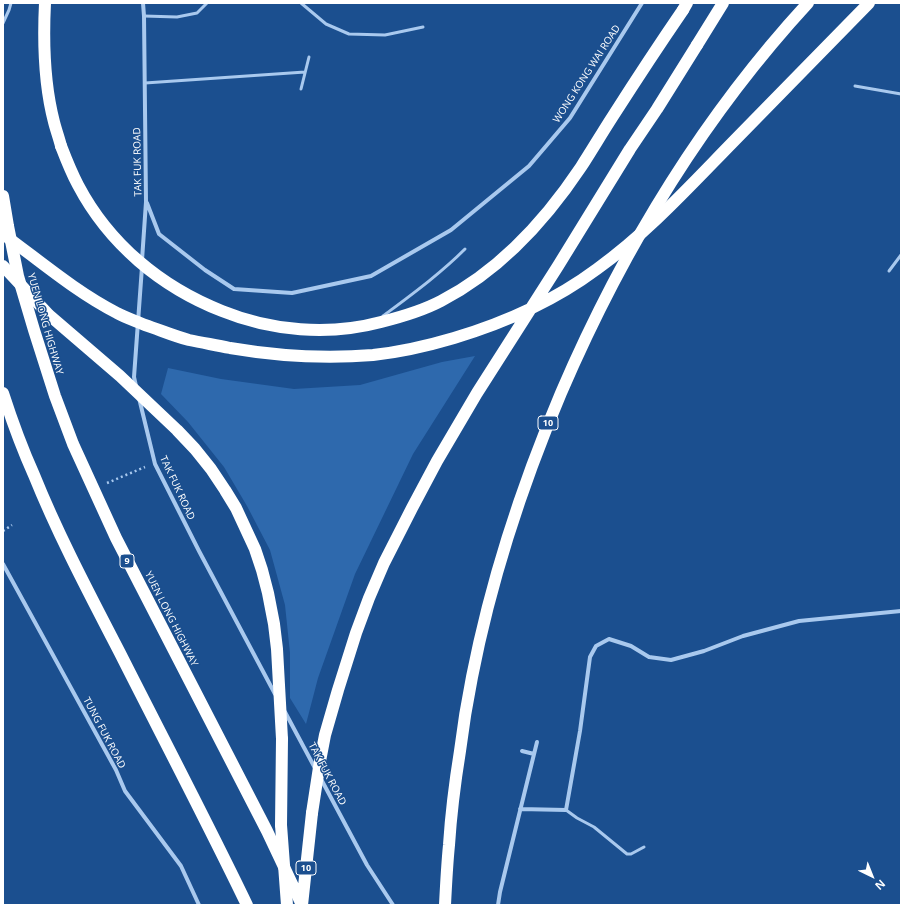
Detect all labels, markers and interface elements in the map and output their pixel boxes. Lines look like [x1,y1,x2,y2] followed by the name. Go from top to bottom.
[551,23,623,125] street label: WONG KONG WAI ROAD
[131,127,145,197] street label: TAK FUK ROAD
[25,272,65,376] street label: YUEN LONG HIGHWAY
[538,416,558,430] road number: 10
[157,454,197,522] street label: TAK FUK ROAD
[120,554,134,568] road number: 9
[142,570,200,668] street label: YUEN LONG HIGHWAY
[80,695,128,771] street label: TUNG FUK ROAD
[305,741,349,807] street label: TAK FUK ROAD
[852,856,892,896] north arrow
[296,861,316,875] road number: 10
[872,877,889,894] text: N

